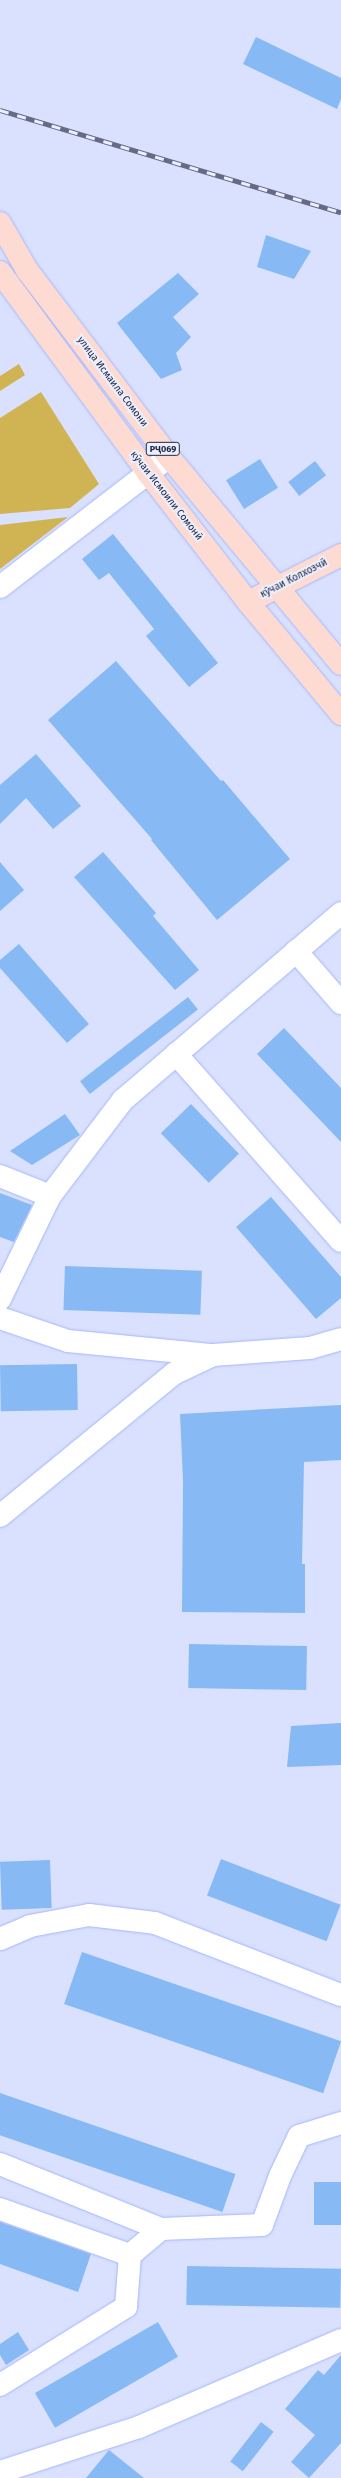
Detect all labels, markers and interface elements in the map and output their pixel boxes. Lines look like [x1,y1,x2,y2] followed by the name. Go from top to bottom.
[74,335,150,429] street label: улица Исмаила Сомони
[145,442,181,456] road number: РҶ069
[127,449,205,543] street label: кӯчаи Исмоили Сомонӣ
[258,557,330,601] street label: кӯчаи Колхозчӣ

